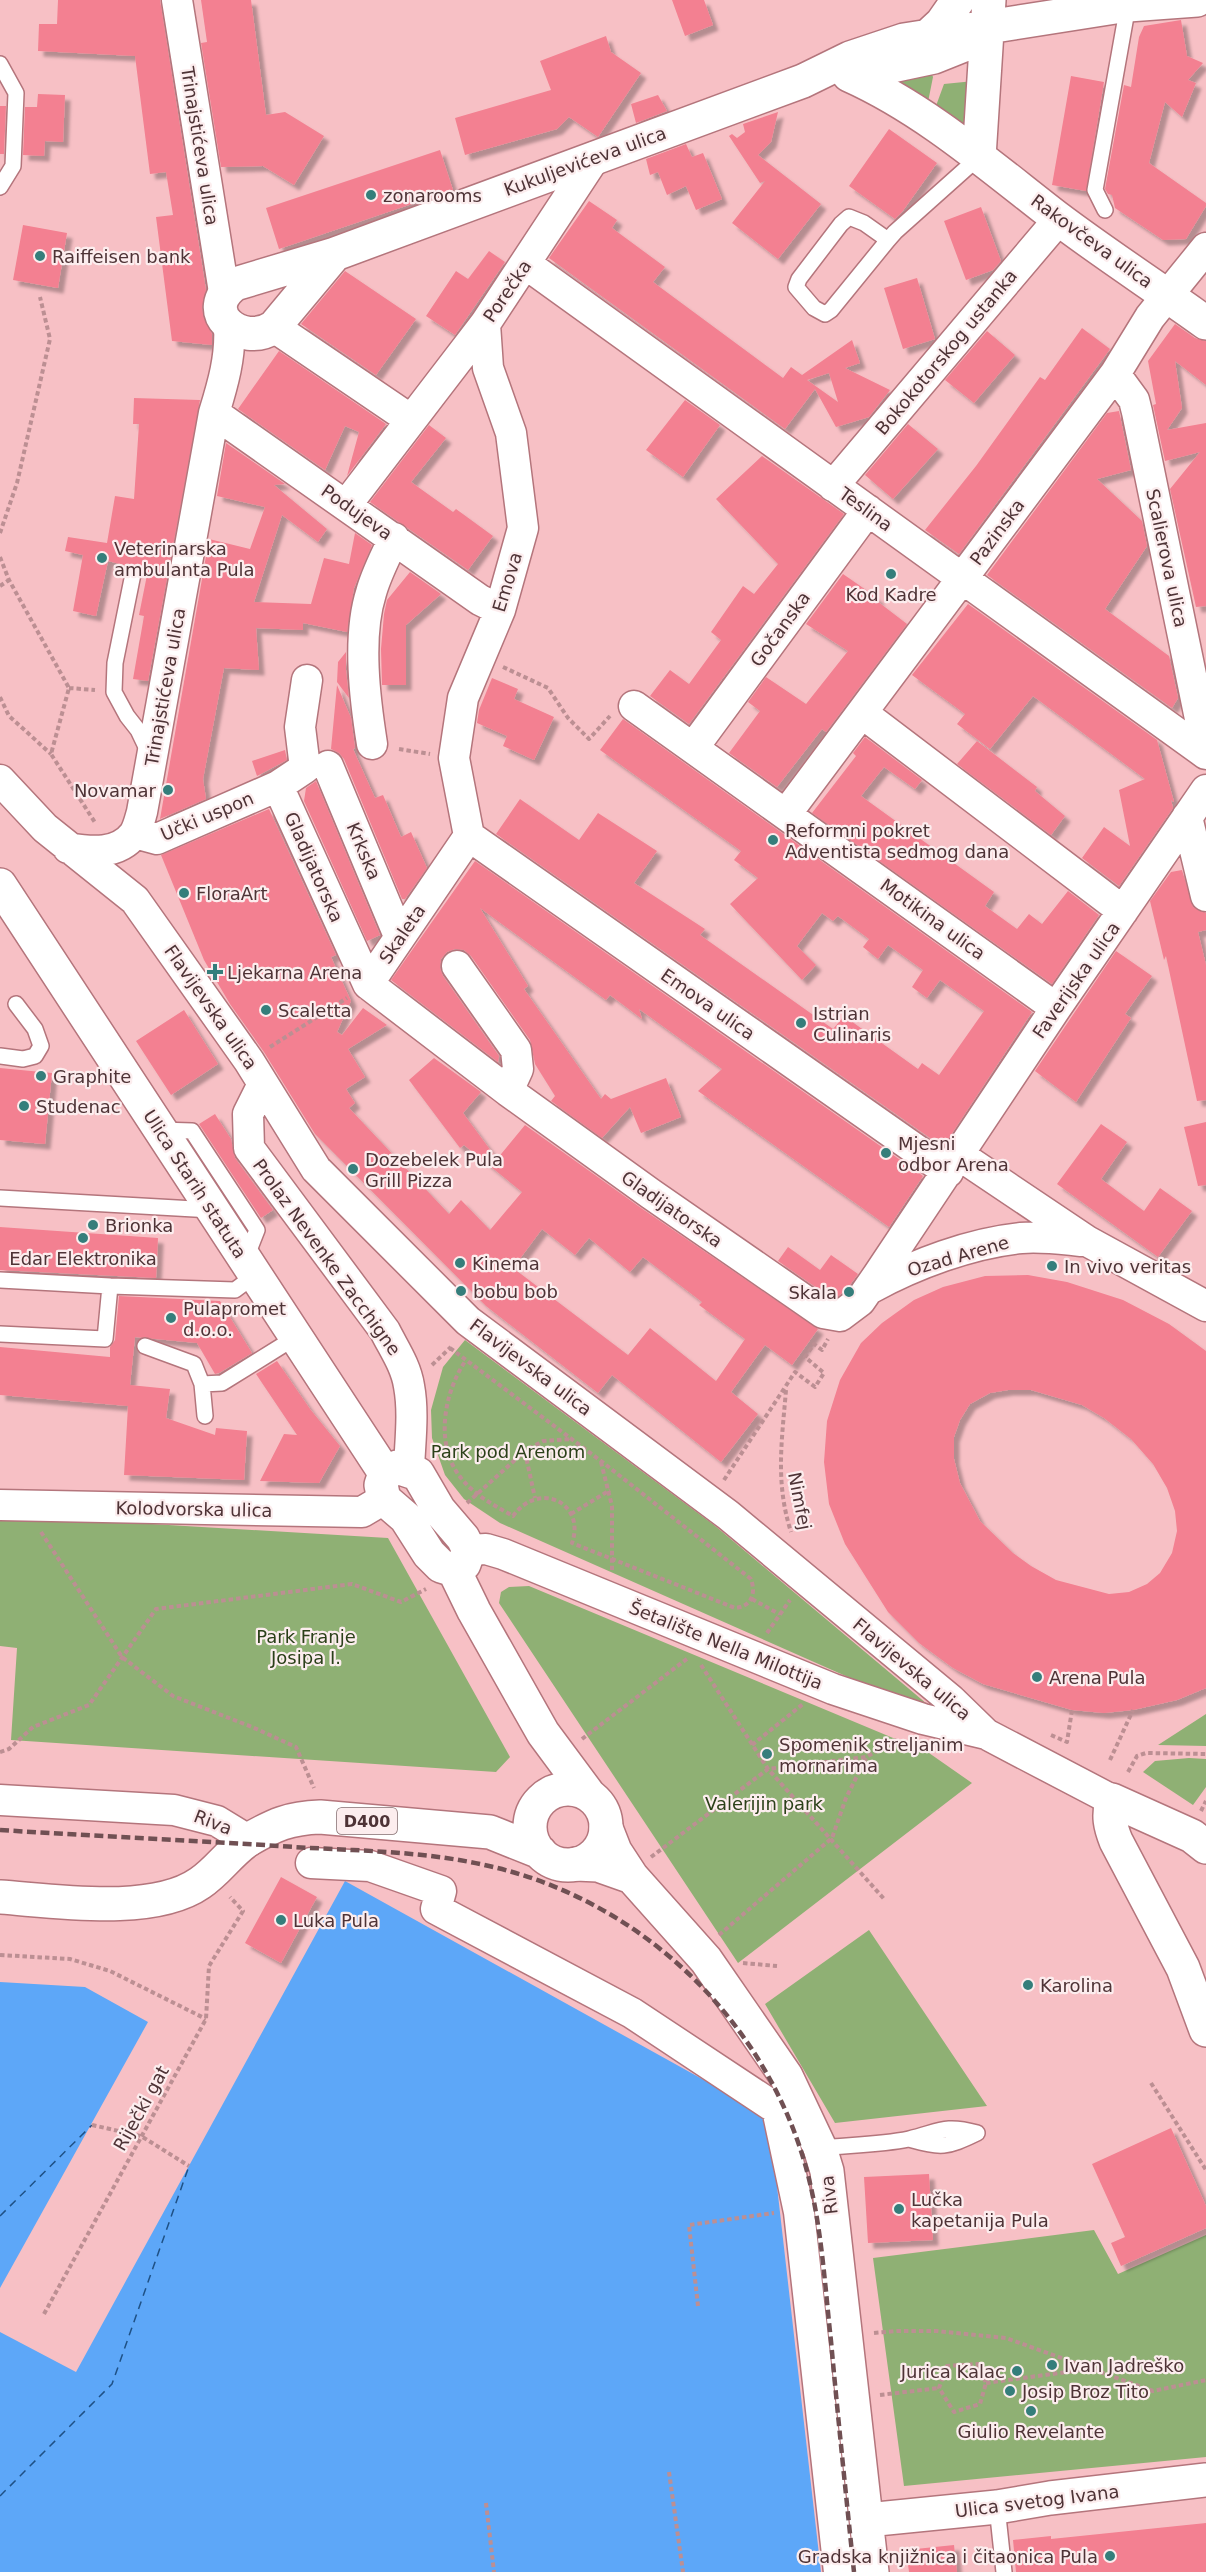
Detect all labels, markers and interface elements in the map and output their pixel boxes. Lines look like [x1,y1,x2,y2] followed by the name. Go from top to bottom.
[177,64,223,227] street label: Trinajstićeva ulica
[501,122,669,200] street label: Kukuljevićeva ulica
[383,185,482,206] place label: zonarooms
[364,188,378,202] marker: zonarooms
[1027,190,1157,292] street label: Rakovčeva ulica
[52,246,191,267] place label: Raiffeisen bank
[33,249,47,263] marker: Raiffeisen bank
[479,256,535,326] street label: Porečka
[871,265,1021,439] street label: Bokokotorskog ustanka
[317,480,397,544] street label: Podujeva
[834,482,897,535] street label: Teslina
[1142,487,1192,629] street label: Scalierova ulica
[965,495,1029,569] street label: Pazinska
[114,538,255,580] place label: Veterinarska ambulanta Pula
[488,549,526,615] street label: Emova
[95,551,109,565] marker: Veterinarska ambulanta Pula
[884,567,898,581] marker: Kod Kadre
[845,584,937,605] place label: Kod Kadre
[746,587,814,671] street label: Gočanska
[141,606,189,769] street label: Trinajstićeva ulica
[74,780,157,801] place label: Novamar
[161,783,175,797] marker: Novamar
[157,787,257,845] street label: Učki uspon
[280,809,348,925] street label: Gladijatorska
[343,819,385,883] street label: Krkska
[785,820,1009,862] place label: Reformni pokret Adventista sedmog dana
[766,833,780,847] marker: Reformni pokret Adventista sedmog dana
[876,874,990,964] street label: Motikina ulica
[196,883,268,904] place label: FloraArt
[177,886,191,900] marker: FloraArt
[375,900,429,968] street label: Skaleta
[1028,918,1124,1042] street label: Faverijska ulica
[160,941,262,1073] street label: Flavijevska ulica
[227,962,362,983] place label: Ljekarna Arena
[657,964,759,1044] street label: Emova ulica
[208,965,222,979] marker: Ljekarna Arena
[278,1000,352,1021] place label: Scaletta
[259,1003,273,1017] marker: Scaletta
[813,1003,891,1045] place label: Istrian Culinaris
[794,1016,808,1030] marker: Istrian Culinaris
[53,1066,131,1087] place label: Graphite
[34,1069,48,1083] marker: Graphite
[36,1096,121,1117] place label: Studenac
[17,1099,31,1113] marker: Studenac
[139,1106,251,1262] street label: Ulica Starih statuta
[898,1133,1009,1175] place label: Mjesni odbor Arena
[879,1146,893,1160] marker: Mjesni odbor Arena
[365,1149,503,1191] place label: Dozebelek Pula Grill Pizza
[249,1155,405,1359] street label: Prolaz Nevenke Zacchigne
[346,1162,360,1176] marker: Dozebelek Pula Grill Pizza
[617,1166,727,1252] street label: Gladijatorska
[105,1215,173,1236] place label: Brionka
[86,1218,100,1232] marker: Brionka
[76,1231,90,1245] marker: Edar Elektronika
[905,1231,1011,1281] street label: Ozad Arene
[9,1248,157,1269] place label: Edar Elektronika
[472,1253,540,1274] place label: Kinema
[453,1256,467,1270] marker: Kinema
[1064,1256,1191,1277] place label: In vivo veritas
[1045,1259,1059,1273] marker: In vivo veritas
[473,1281,558,1302] place label: bobu bob
[788,1282,837,1303] place label: Skala
[454,1284,468,1298] marker: bobu bob
[842,1285,856,1299] marker: Skala
[183,1298,286,1340] place label: Pulapromet d.o.o.
[164,1311,178,1325] marker: Pulapromet d.o.o.
[466,1314,596,1420] street label: Flavijevska ulica
[431,1441,585,1462] park label: Park pod Arenom
[784,1470,816,1532] street label: Nimfej
[115,1497,273,1521] street label: Kolodvorska ulica
[626,1597,826,1693] street label: Šetalište Nella Milottija
[849,1614,975,1724] street label: Flavijevska ulica
[256,1626,356,1668] park label: Park Franje Josipa I.
[1049,1667,1146,1688] place label: Arena Pula
[1030,1670,1044,1684] marker: Arena Pula
[779,1734,964,1776] place label: Spomenik streljanim mornarima
[760,1747,774,1761] marker: Spomenik streljanim mornarima
[705,1793,823,1814] park label: Valerijin park
[191,1805,235,1839] street label: Riva
[337,1808,397,1834] road number: D400
[293,1910,379,1931] place label: Luka Pula
[274,1913,288,1927] marker: Luka Pula
[1040,1975,1113,1996] place label: Karolina
[1021,1978,1035,1992] marker: Karolina
[109,2062,173,2154] street label: Riječki gat
[816,2174,842,2216] street label: Riva
[911,2189,1049,2231] place label: Lučka kapetanija Pula
[892,2202,906,2216] marker: Lučka kapetanija Pula
[1064,2355,1184,2376] place label: Ivan Jadreško
[1045,2358,1059,2372] marker: Ivan Jadreško
[900,2361,1005,2382] place label: Jurica Kalac
[1010,2364,1024,2378] marker: Jurica Kalac
[1021,2381,1149,2402] place label: Josip Broz Tito
[1003,2384,1017,2398] marker: Josip Broz Tito
[1024,2404,1038,2418] marker: Giulio Revelante
[957,2421,1105,2442] place label: Giulio Revelante
[954,2480,1120,2522] street label: Ulica svetog Ivana
[798,2546,1098,2567] place label: Gradska knjižnica i čitaonica Pula
[1103,2549,1117,2563] marker: Gradska knjižnica i čitaonica Pula

